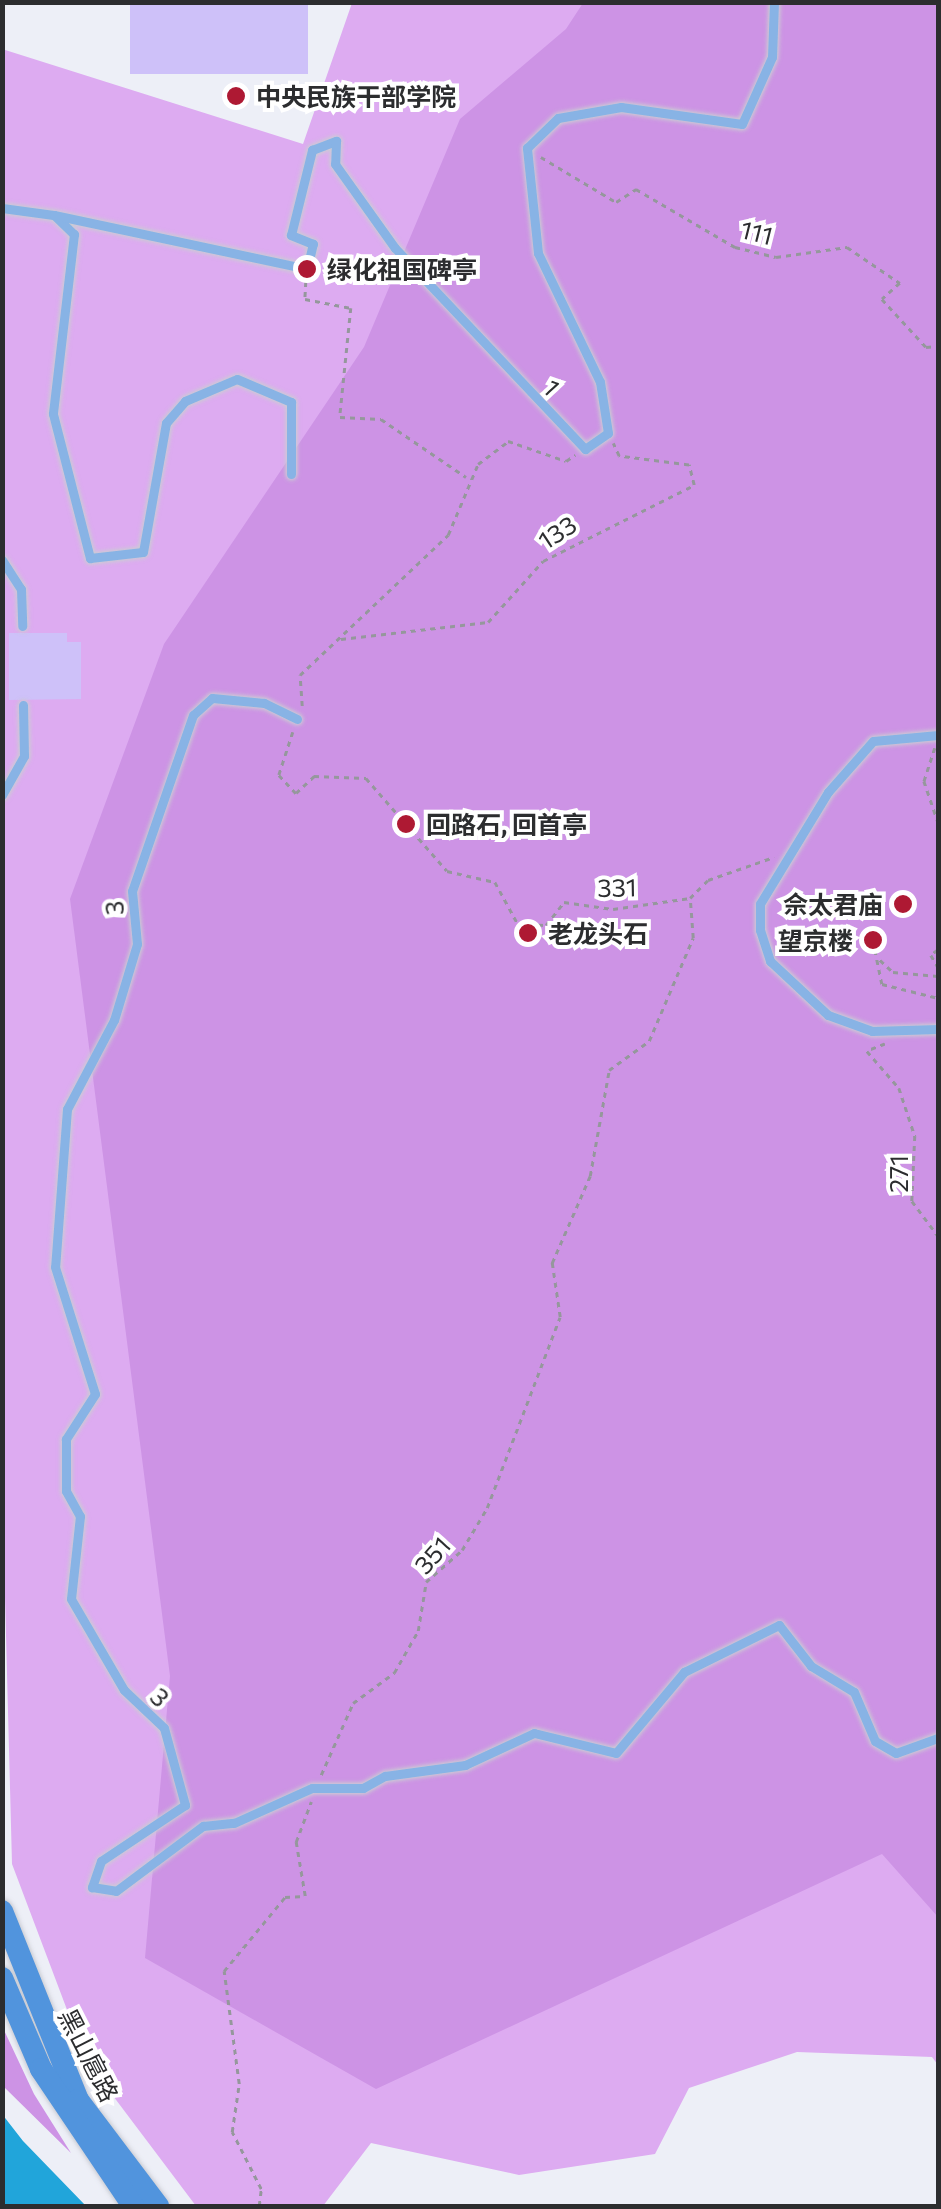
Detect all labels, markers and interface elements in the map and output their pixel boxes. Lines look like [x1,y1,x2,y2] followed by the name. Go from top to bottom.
[256,81,456,111] place label: 中央民族干部学院
[225,85,247,107] marker: 中央民族干部学院
[738,214,776,250] street label: 111
[327,254,477,284] place label: 绿化祖国碑亭
[296,258,318,280] marker: 绿化祖国碑亭
[537,373,567,401] street label: 1
[532,509,582,555] street label: 133
[426,809,587,839] place label: 回路石, 回首亭
[395,813,417,835] marker: 回路石, 回首亭
[597,872,637,902] street label: 331
[783,889,883,919] place label: 佘太君庙
[892,893,914,915] marker: 佘太君庙
[99,900,129,916] street label: 3
[548,918,648,948] place label: 老龙头石
[517,922,539,944] marker: 老龙头石
[778,925,853,955] place label: 望京楼
[862,929,884,951] marker: 望京楼
[883,1155,913,1193] street label: 271
[408,1530,456,1580] street label: 351
[144,1681,176,1713] street label: 3
[53,2004,125,2106] street label: 黑山扈路

